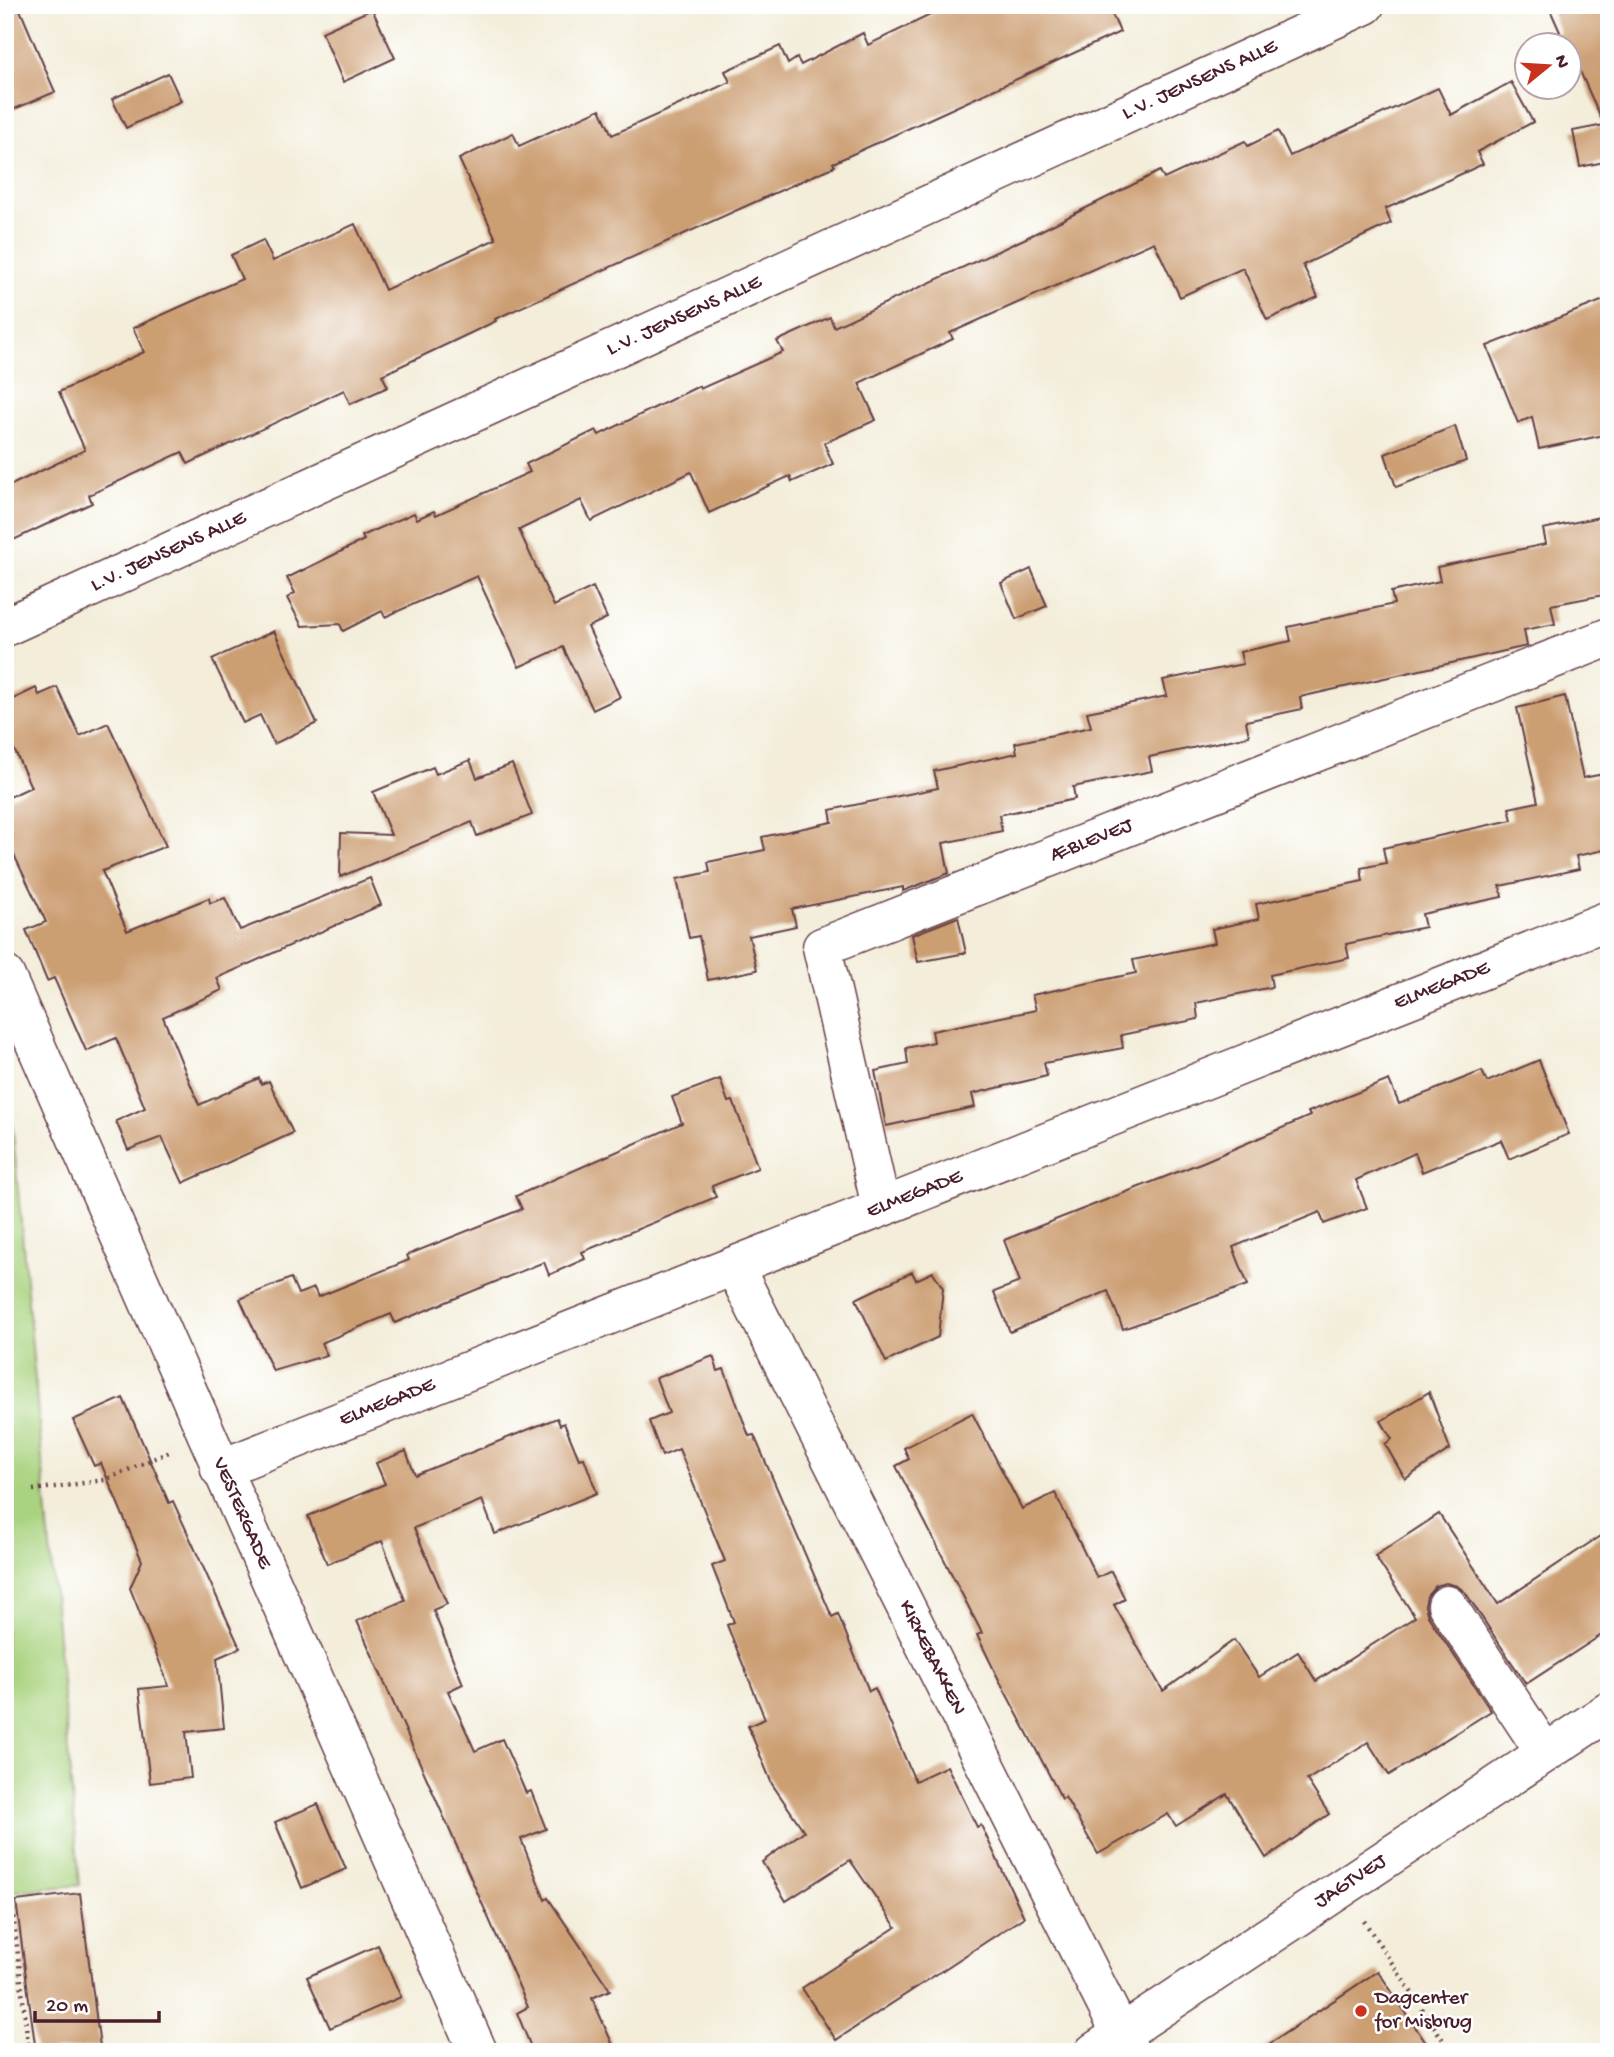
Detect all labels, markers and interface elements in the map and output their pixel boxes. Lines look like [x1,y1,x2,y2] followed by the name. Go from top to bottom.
[1512,32,1582,102] north arrow
[1119,34,1282,127] street label: L.V. JENSENS ALLE
[1548,52,1574,71] text: N
[603,270,767,363] street label: L.V. JENSENS ALLE
[87,506,251,598] street label: L.V. JENSENS ALLE
[1046,813,1137,868] street label: ÆBLEVEJ
[1390,955,1494,1016] street label: ELMEGADE
[863,1164,967,1225] street label: ELMEGADE
[336,1372,440,1433] street label: ELMEGADE
[206,1453,277,1574] street label: VESTERGADE
[892,1596,971,1720] street label: KIRKEBAKKEN
[1310,1849,1392,1915] street label: JAGTVEJ
[35,1980,159,2024] scale bar
[1373,1987,1472,2036] place label: Dagcenter for Misbrug
[46,1995,88,2020] text: 20 m
[1353,2003,1369,2019] marker: Dagcenter for Misbrug

